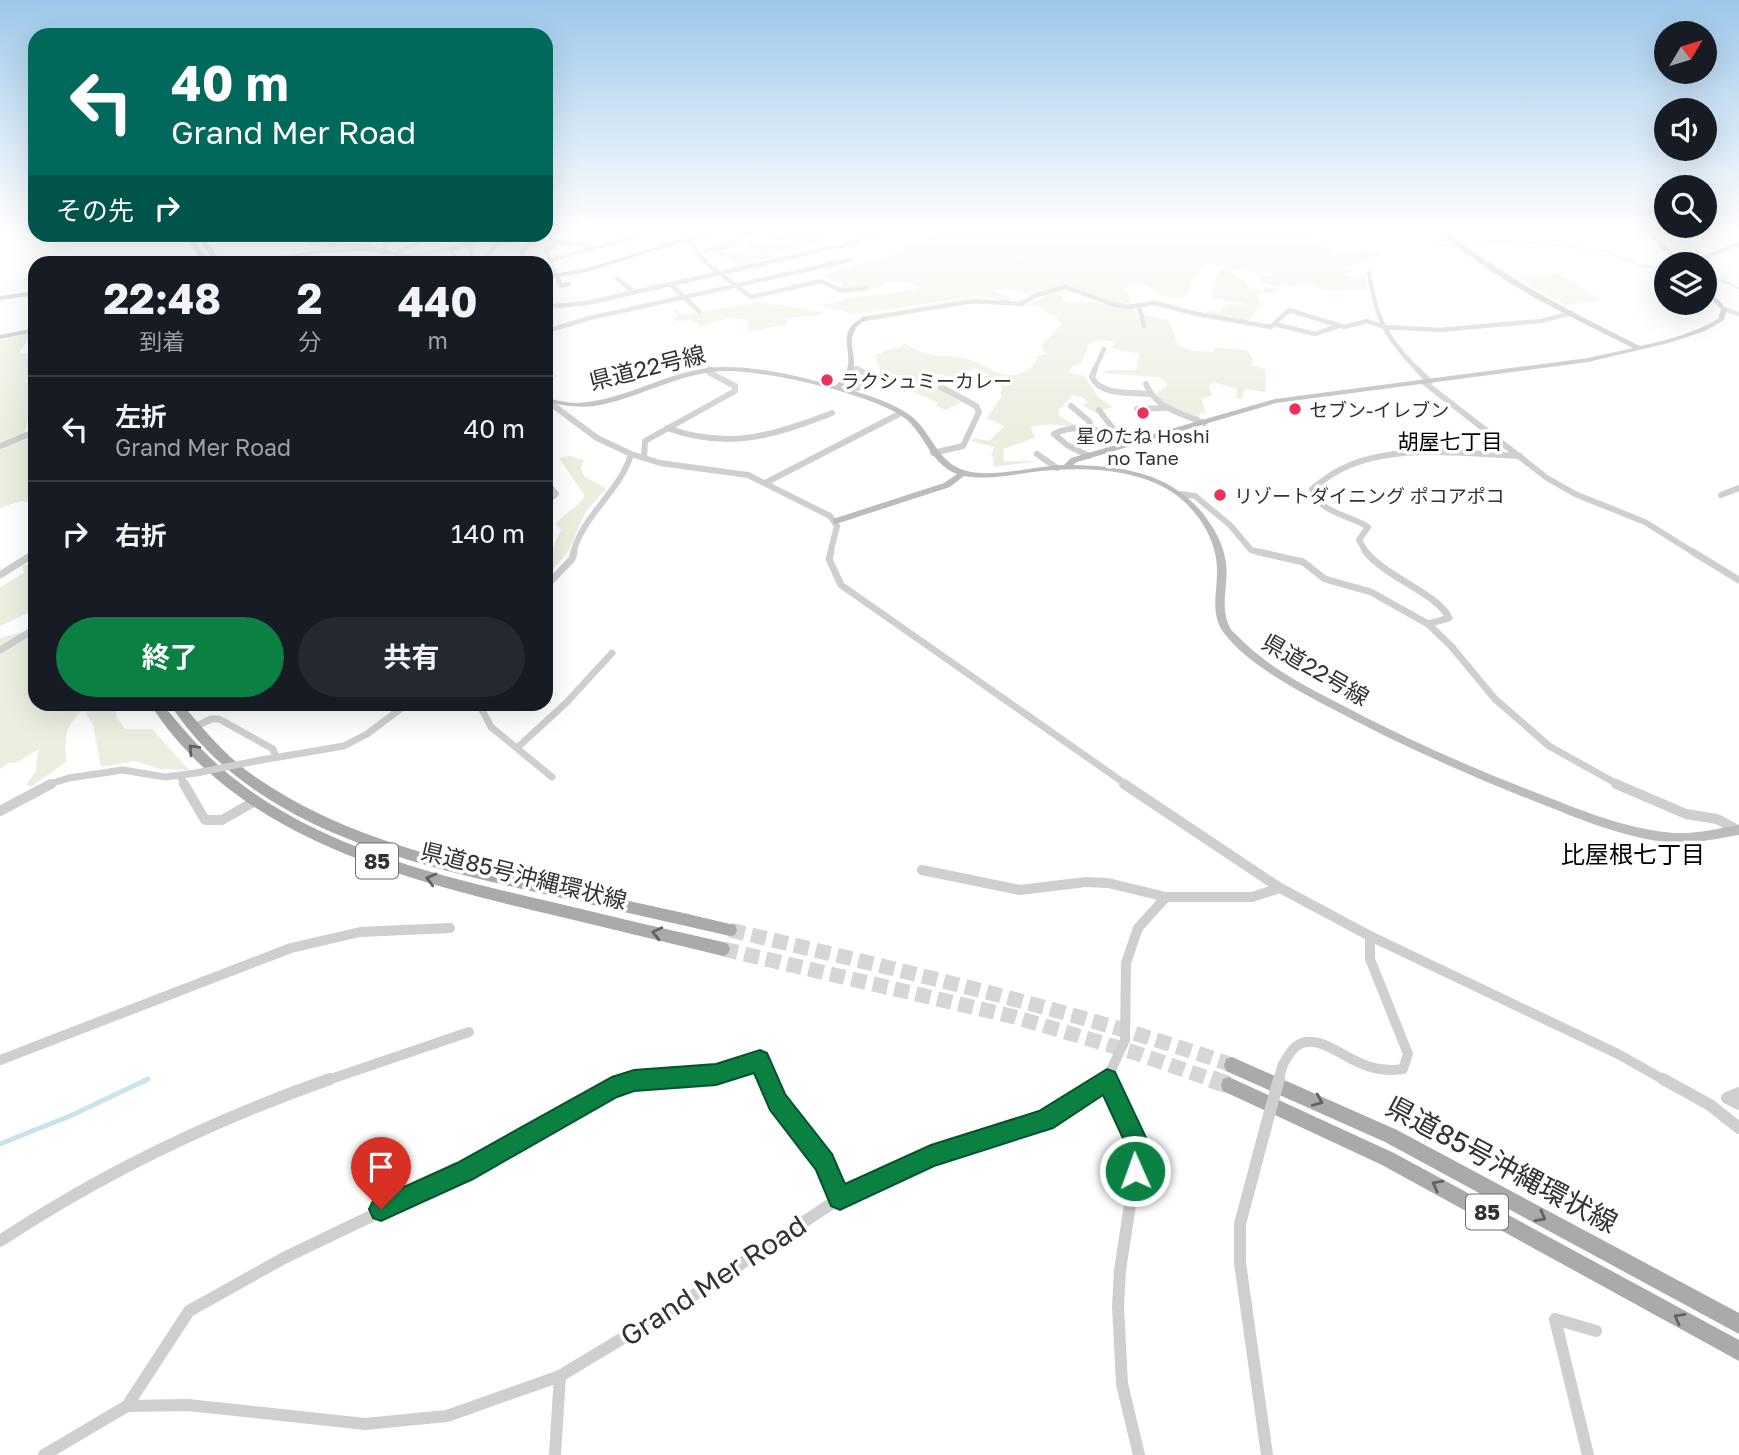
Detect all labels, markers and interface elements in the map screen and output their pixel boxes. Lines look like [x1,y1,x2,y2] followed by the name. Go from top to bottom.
[1654,21,1717,84] north arrow
[1654,21,1717,315] map controls
[171,53,289,112] text: 40 m
[56,56,147,147] icon: left
[1654,98,1717,161] button: sound
[171,113,416,151] text: Grand Mer Road
[1654,175,1717,238] button: search
[148,189,186,227] icon: right
[56,195,134,226] text: その先
[1654,252,1717,315] button: layers
[103,273,221,323] text: 22:48
[297,273,322,323] text: 2
[398,276,478,326] text: 440
[427,326,448,354] text: m
[139,327,185,355] text: 到着
[298,327,321,355] text: 分
[586,339,708,395] street label: 県道22号線
[841,369,1012,392] place label: ラクシュミーカレー
[819,372,835,388] marker: ラクシュミーカレー
[1309,398,1449,421] place label: セブン-イレブン
[115,401,167,432] text: 左折
[1287,401,1303,417] marker: セブン-イレブン
[1135,405,1151,421] marker: 星のたね Hoshi no Tane
[56,410,94,448] icon: left
[464,413,525,444] text: 40 m
[1076,424,1210,469] place label: 星のたね Hoshi no Tane
[1398,428,1503,454] district label: 胡屋七丁目
[115,433,291,461] text: Grand Mer Road
[1234,484,1505,507] place label: リゾートダイニング ポコアポコ
[1212,487,1228,503] marker: リゾートダイニング ポコアポコ
[56,515,94,553] icon: right
[451,518,525,549] text: 140 m
[115,520,167,551] text: 右折
[56,617,284,697] button: 終了
[298,617,525,697] button: 共有
[1258,627,1374,711] street label: 県道22号線
[189,744,202,757] one-way arrow
[418,836,630,914] street label: 県道85号沖縄環状線
[1561,839,1705,868] district label: 比屋根七丁目
[356,844,398,878] road number: 85
[425,873,437,887] one-way arrow
[651,927,663,942] one-way arrow
[1381,1089,1623,1239] street label: 県道85号沖縄環状線
[1310,1093,1323,1107] one-way arrow
[1098,1134,1172,1208] position arrow
[351,1137,411,1209] pin
[362,1148,400,1186] icon: arrive
[1432,1179,1444,1193] one-way arrow
[1466,1194,1508,1230] road number: 85
[614,1208,812,1352] street label: Grand Mer Road
[1534,1209,1547,1222] one-way arrow
[1674,1313,1687,1326] one-way arrow

